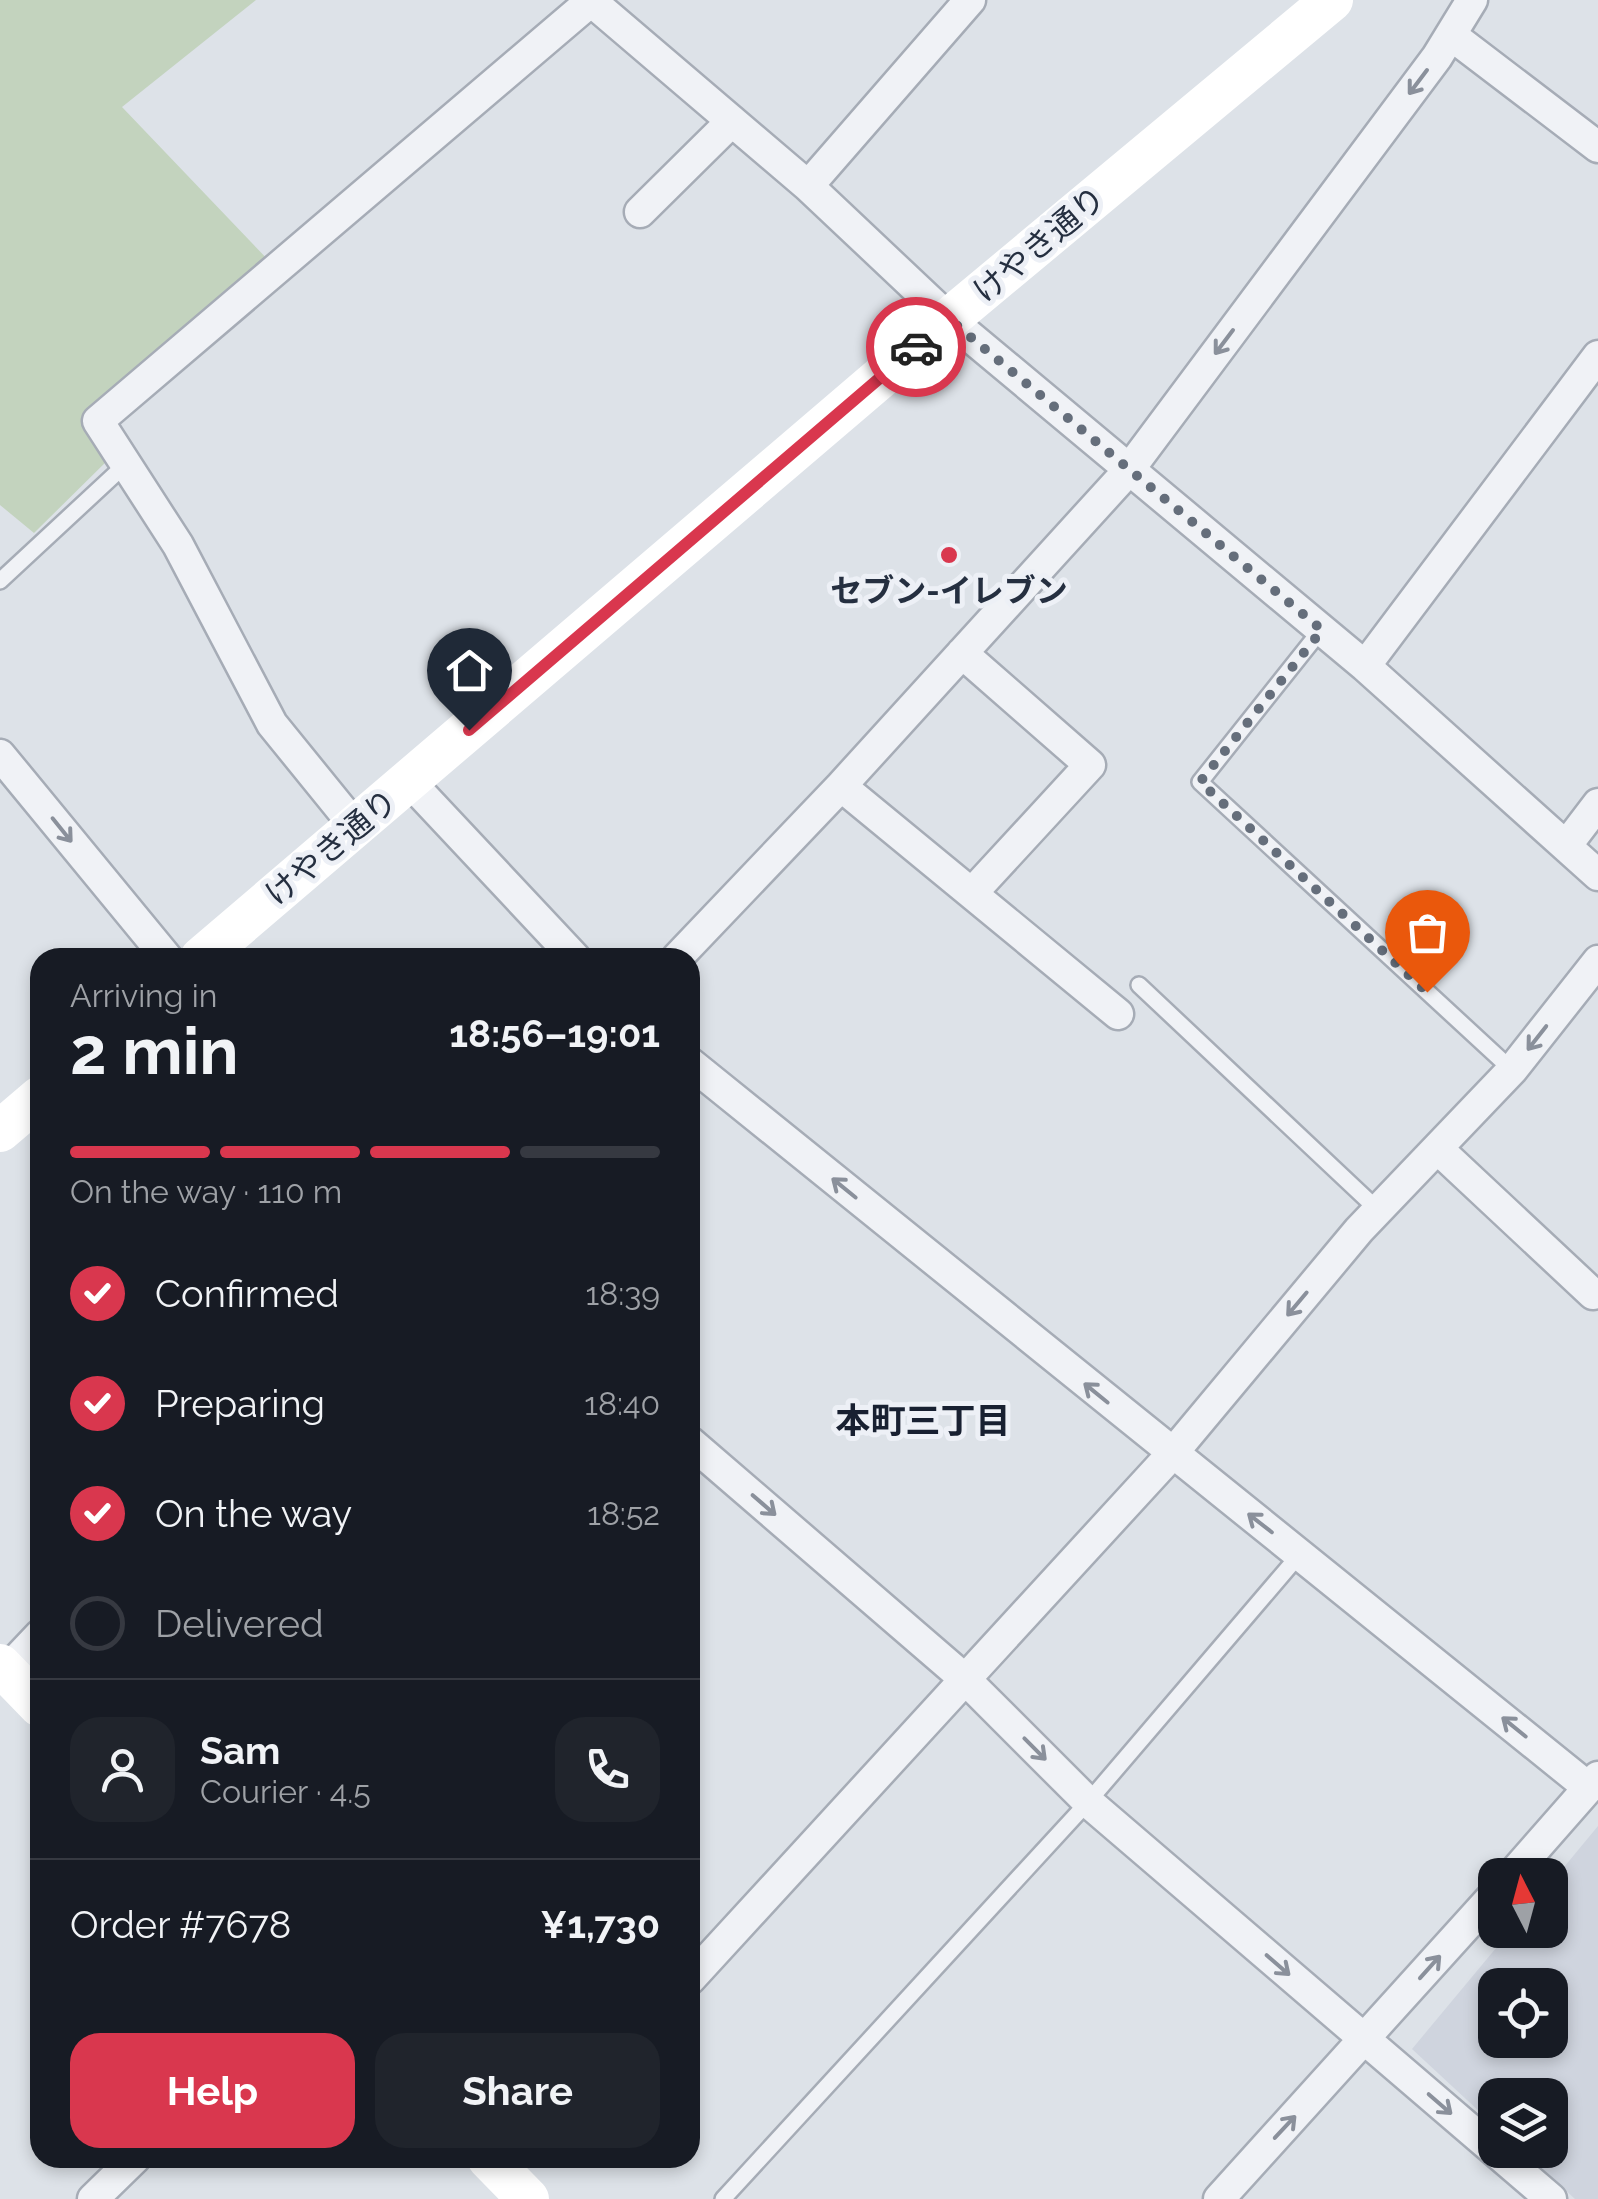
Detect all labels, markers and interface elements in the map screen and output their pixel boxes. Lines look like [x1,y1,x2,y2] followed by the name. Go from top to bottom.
[1408,68,1430,94] one-way arrow
[966,178,1112,310] street label: けやき通り
[866,297,966,397] courier
[889,320,944,375] icon: car
[1213,328,1234,355] one-way arrow
[938,544,960,566] marker: セブン-イレブン
[830,572,1068,609] place label: セブン-イレブン
[427,628,512,731] pin
[442,643,497,698] icon: home
[258,781,404,913] street label: けやき通り
[51,816,73,842] one-way arrow
[1385,890,1470,993] pin
[1400,905,1455,960] icon: bag
[70,977,217,1014] text: Arriving in
[449,1011,660,1056] text: 18:56–19:01
[70,1013,239,1089] text: 2 min
[1527,1024,1548,1051] one-way arrow
[70,1173,342,1210] text: On the way · 110 m
[831,1177,857,1199] one-way arrow
[70,1266,125,1321] icon: check
[155,1271,339,1316] text: Confirmed
[585,1275,660,1312] text: 18:39
[1286,1291,1308,1317] one-way arrow
[70,1376,125,1431] icon: check
[155,1381,325,1426] text: Preparing
[1083,1383,1110,1404] one-way arrow
[584,1385,660,1422] text: 18:40
[835,1400,1011,1441] district label: 本町三丁目
[70,1486,125,1541] icon: check
[155,1491,352,1536] text: On the way
[751,1494,776,1517] one-way arrow
[587,1495,660,1532] text: 18:52
[1247,1513,1274,1534] one-way arrow
[155,1601,324,1646] text: Delivered
[1501,1716,1527,1738] one-way arrow
[70,1717,175,1822] button: person
[555,1717,660,1822] button: phone
[200,1728,280,1773] text: Sam
[1023,1736,1047,1760] one-way arrow
[200,1773,371,1810] text: Courier · 4.5
[1478,1858,1568,1948] north arrow
[1478,1858,1568,2168] map controls
[70,1902,291,1947] text: Order #7678
[540,1902,660,1947] text: ¥1,730
[1264,1953,1290,1975] one-way arrow
[1419,1955,1442,1980] one-way arrow
[1478,1968,1568,2058] button: locate
[70,2033,355,2148] button: Help
[375,2033,660,2148] button: Share
[1478,2078,1568,2168] button: layers
[1426,2092,1452,2114] one-way arrow
[1273,2115,1296,2140] one-way arrow

